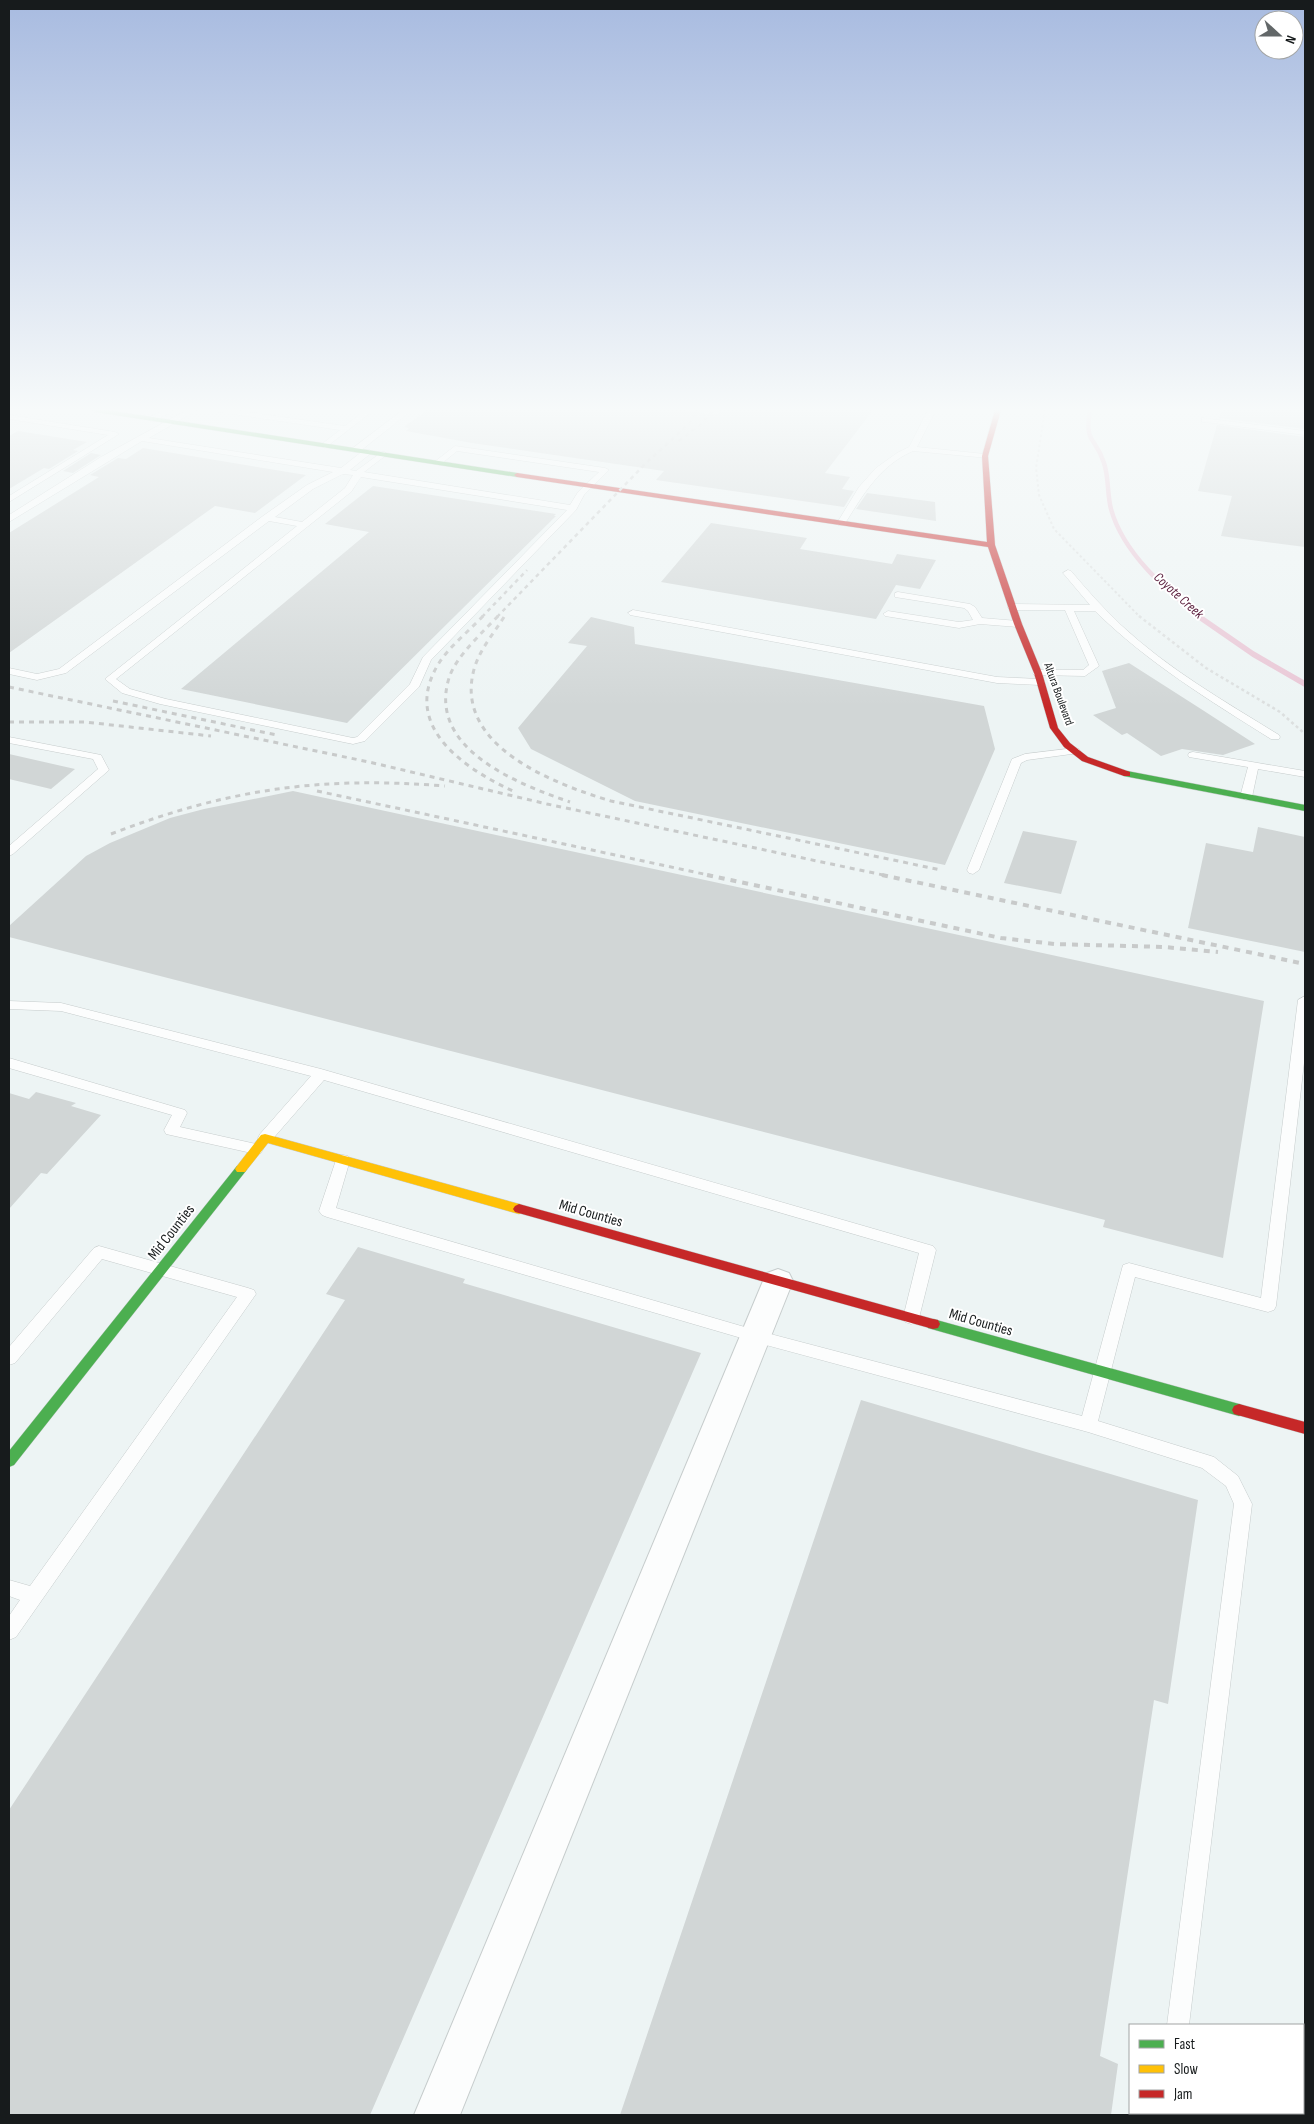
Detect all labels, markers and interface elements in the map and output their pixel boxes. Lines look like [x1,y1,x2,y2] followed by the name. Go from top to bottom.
[1254,10,1304,60] north arrow
[1281,33,1300,46] text: N
[1150,569,1208,623] water label: Coyote Creek
[1040,660,1077,728] street label: Altura Boulevard
[557,1195,625,1232] street label: Mid Counties
[144,1201,199,1264] street label: Mid Counties
[947,1304,1015,1341] street label: Mid Counties
[1129,2024,1304,2114] legend
[1174,2035,1196,2054] text: Fast
[1174,2060,1198,2079] text: Slow
[1173,2085,1192,2104] text: Jam

